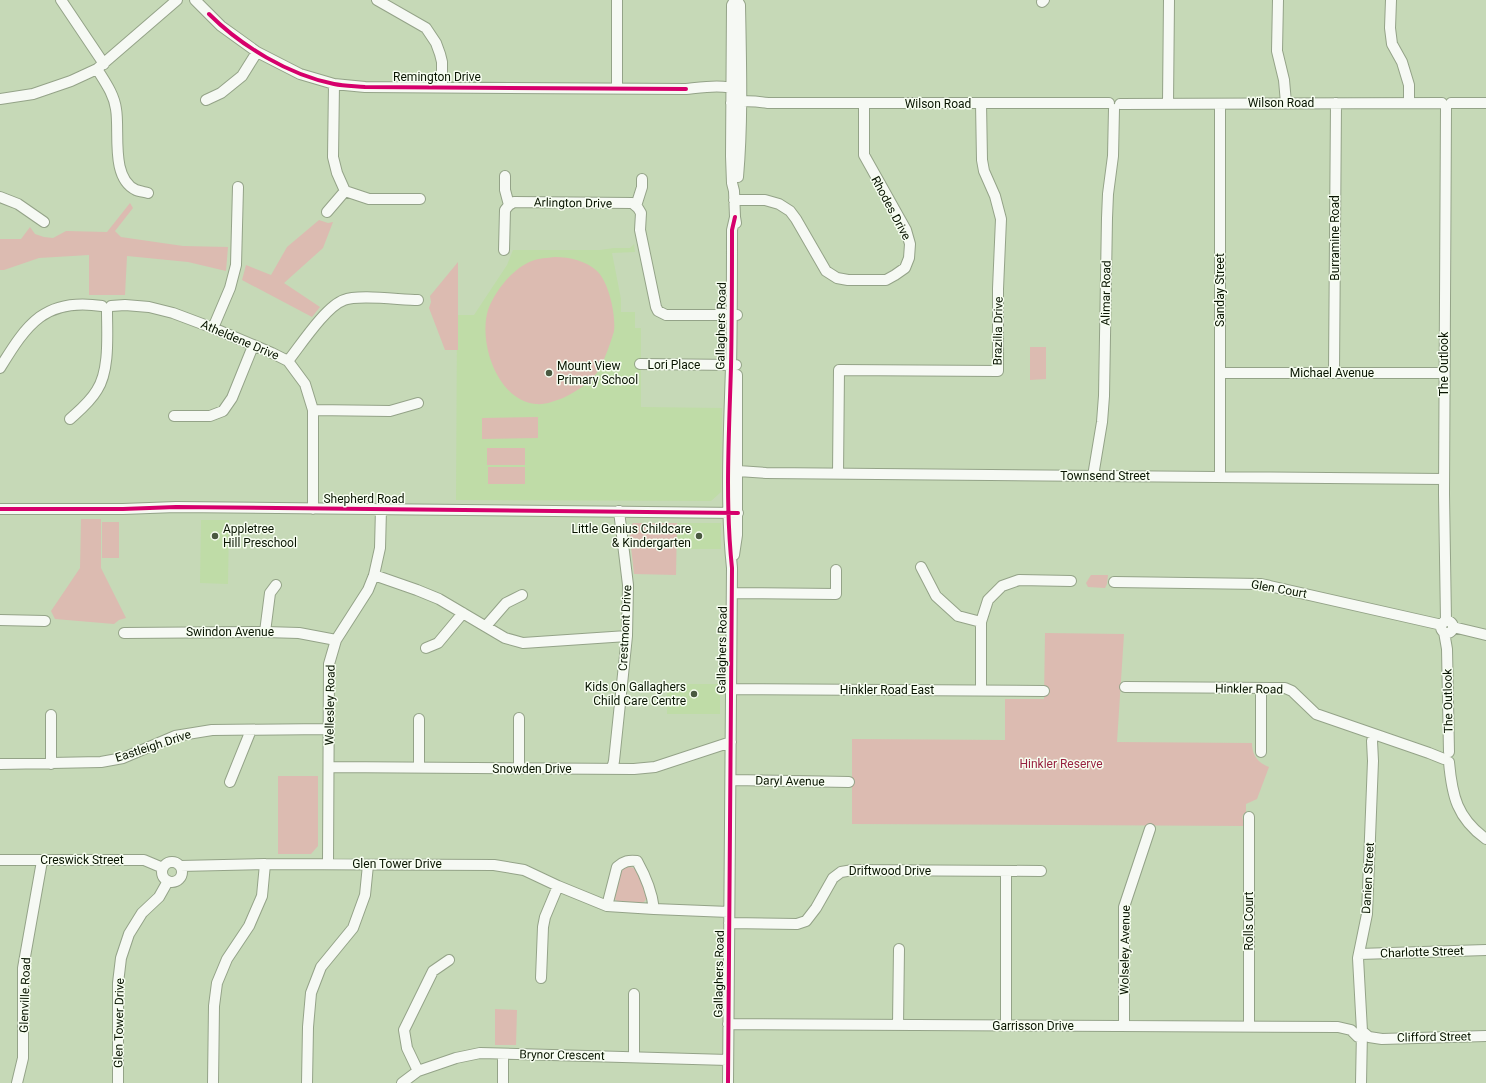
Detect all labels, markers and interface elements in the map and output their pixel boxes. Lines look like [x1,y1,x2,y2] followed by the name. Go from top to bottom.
[393,70,481,84] street label: Remington Drive
[1248,96,1314,110] street label: Wilson Road
[905,97,971,111] street label: Wilson Road
[868,174,914,242] street label: Rhodes Drive
[534,195,612,211] street label: Arlington Drive
[1328,195,1342,281] street label: Burramine Road
[1213,253,1227,327] street label: Sanday Street
[1098,260,1114,326] street label: Alimar Road
[713,282,729,370] street label: Gallaghers Road
[990,296,1006,366] street label: Brazilia Drive
[199,317,281,363] street label: Atheldene Drive
[1437,331,1451,396] street label: The Outlook
[648,358,700,372] street label: Lori Place
[557,359,638,387] place label: Mount View Primary School
[1290,366,1374,380] street label: Michael Avenue
[544,368,554,378] marker: Mount View Primary School
[1060,469,1150,483] street label: Townsend Street
[323,492,405,506] street label: Shepherd Road
[223,522,297,550] place label: Appletree Hill Preschool
[571,522,691,550] place label: Little Genius Childcare & Kindergarten
[210,531,220,541] marker: Appletree Hill Preschool
[694,531,704,541] marker: Little Genius Childcare & Kindergarten
[1250,577,1308,601] street label: Glen Court
[616,585,634,671] street label: Crestmont Drive
[714,606,730,694] street label: Gallaghers Road
[186,625,274,639] street label: Swindon Avenue
[322,665,338,745] street label: Wellesley Road
[1440,668,1456,733] street label: The Outlook
[585,680,686,708] place label: Kids On Gallaghers Child Care Centre
[1215,681,1283,697] street label: Hinkler Road
[840,683,934,697] street label: Hinkler Road East
[689,689,699,699] marker: Kids On Gallaghers Child Care Centre
[113,727,193,765] street label: Eastleigh Drive
[1019,757,1103,771] park label: Hinkler Reserve
[492,762,572,776] street label: Snowden Drive
[755,773,825,789] street label: Daryl Avenue
[1359,842,1377,914] street label: Danien Street
[40,853,124,867] street label: Creswick Street
[352,857,442,871] street label: Glen Tower Drive
[849,864,931,878] street label: Driftwood Drive
[1242,892,1256,950] street label: Rolls Court
[1117,905,1133,995] street label: Wolseley Avenue
[711,930,727,1018] street label: Gallaghers Road
[1380,944,1464,960] street label: Charlotte Street
[17,957,33,1033] street label: Glenville Road
[111,978,127,1068] street label: Glen Tower Drive
[992,1019,1074,1033] street label: Garrisson Drive
[1397,1029,1471,1045] street label: Clifford Street
[519,1047,605,1063] street label: Brynor Crescent

